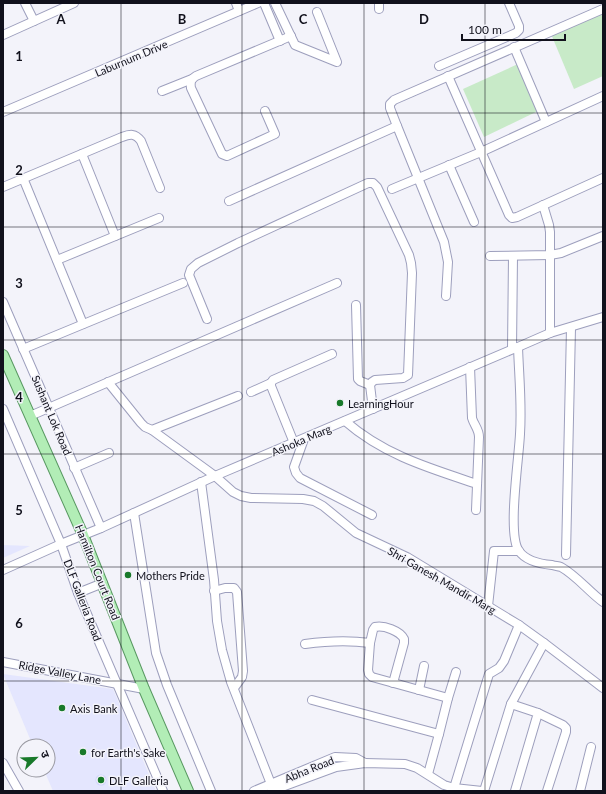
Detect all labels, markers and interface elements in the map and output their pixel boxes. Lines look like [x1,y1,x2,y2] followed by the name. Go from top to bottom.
[55,11,66,27] text: A
[178,11,187,27] text: B
[299,11,308,27] text: C
[419,11,429,27] text: D
[462,16,565,42] scale bar
[468,22,502,37] text: 100 m
[93,37,170,79] street label: Laburnum Drive
[15,48,23,64] text: 1
[15,162,23,178] text: 2
[15,275,23,291] text: 3
[29,373,75,457] street label: Sushant Lok Road
[15,389,23,405] text: 4
[348,397,414,410] place label: LearningHour
[335,398,345,408] marker: LearningHour
[269,421,333,458] street label: Ashoka Marg
[15,502,23,518] text: 5
[73,522,123,622] street label: Hamilton Court Road
[386,544,499,616] street label: Shri Ganesh Mandir Marg
[61,557,105,643] street label: DLF Galleria Road
[136,569,205,582] place label: Mothers Pride
[123,570,133,580] marker: Mothers Pride
[15,615,23,631] text: 6
[18,658,103,686] street label: Ridge Valley Lane
[70,702,118,715] place label: Axis Bank
[57,703,67,713] marker: Axis Bank
[16,738,56,778] north arrow
[91,746,166,759] place label: for Earth's Sake
[78,747,88,757] marker: for Earth's Sake
[38,748,53,760] text: उ
[282,753,336,785] street label: Abha Road
[109,774,168,787] place label: DLF Galleria
[96,775,106,785] marker: DLF Galleria

